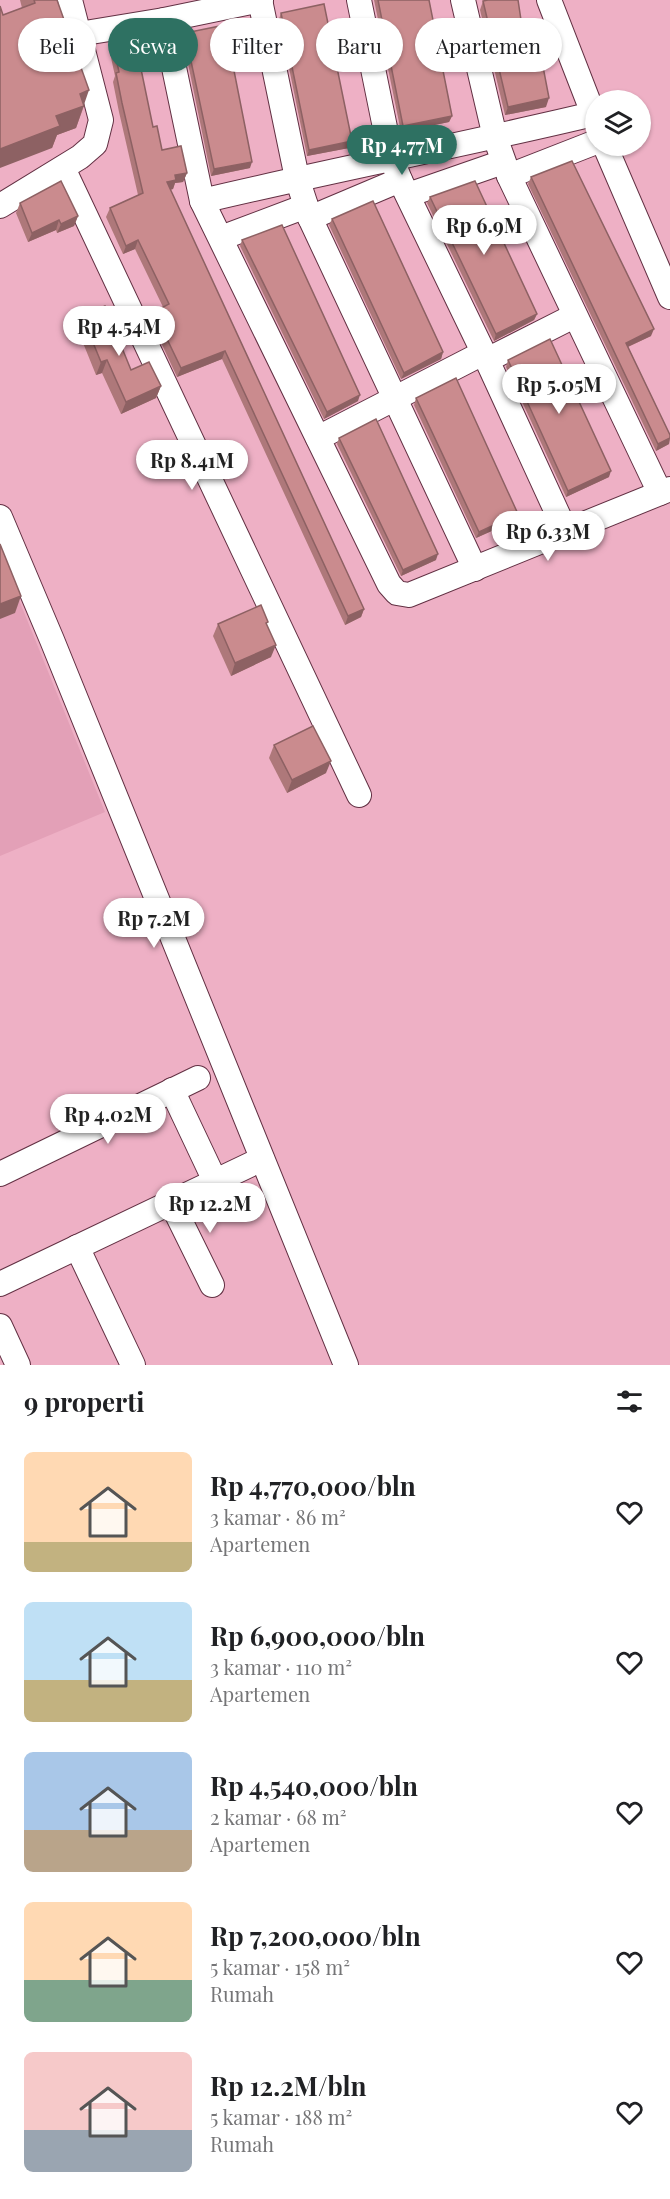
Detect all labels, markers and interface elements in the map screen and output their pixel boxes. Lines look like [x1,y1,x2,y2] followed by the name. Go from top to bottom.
[18,18,96,72] chip: Beli
[108,18,198,72] chip: Sewa
[210,18,304,72] chip: Filter
[316,18,403,72] chip: Baru
[415,18,562,72] chip: Apartemen
[585,90,651,156] map controls
[585,90,651,156] button: layers
[340,125,464,176] pin: Rp 4.77M
[361,131,443,158] text: Rp 4.77M
[429,205,539,256] pin: Rp 6.9M
[446,211,522,238] text: Rp 6.9M
[57,306,181,357] pin: Rp 4.54M
[77,312,161,339] text: Rp 4.54M
[497,364,621,415] pin: Rp 5.05M
[516,370,602,397] text: Rp 5.05M
[130,440,254,491] pin: Rp 8.41M
[150,446,234,473] text: Rp 8.41M
[486,511,610,562] pin: Rp 6.33M
[506,517,590,544] text: Rp 6.33M
[99,898,209,949] pin: Rp 7.2M
[117,904,191,931] text: Rp 7.2M
[46,1094,170,1145] pin: Rp 4.02M
[64,1100,152,1127] text: Rp 4.02M
[148,1183,272,1234] pin: Rp 12.2M
[168,1189,252,1216] text: Rp 12.2M
[24,1384,145,1419] text: 9 properti
[613,1385,646,1418] icon: filters
[210,1468,416,1503] text: Rp 4,770,000/bln
[72,1476,144,1548] icon: home
[613,1496,646,1529] icon: heart
[210,1503,346,1530] text: 3 kamar · 86 m²
[210,1530,310,1557] text: Apartemen
[210,1618,425,1653] text: Rp 6,900,000/bln
[72,1626,144,1698] icon: home
[613,1646,646,1679] icon: heart
[210,1653,352,1680] text: 3 kamar · 110 m²
[210,1680,310,1707] text: Apartemen
[210,1768,418,1803] text: Rp 4,540,000/bln
[72,1776,144,1848] icon: home
[613,1796,646,1829] icon: heart
[210,1803,346,1830] text: 2 kamar · 68 m²
[210,1830,310,1857] text: Apartemen
[210,1918,421,1953] text: Rp 7,200,000/bln
[72,1926,144,1998] icon: home
[613,1946,646,1979] icon: heart
[210,1953,350,1980] text: 5 kamar · 158 m²
[210,1980,274,2007] text: Rumah
[210,2068,367,2103] text: Rp 12.2M/bln
[72,2076,144,2148] icon: home
[613,2096,646,2129] icon: heart
[210,2103,352,2130] text: 5 kamar · 188 m²
[210,2130,274,2157] text: Rumah

